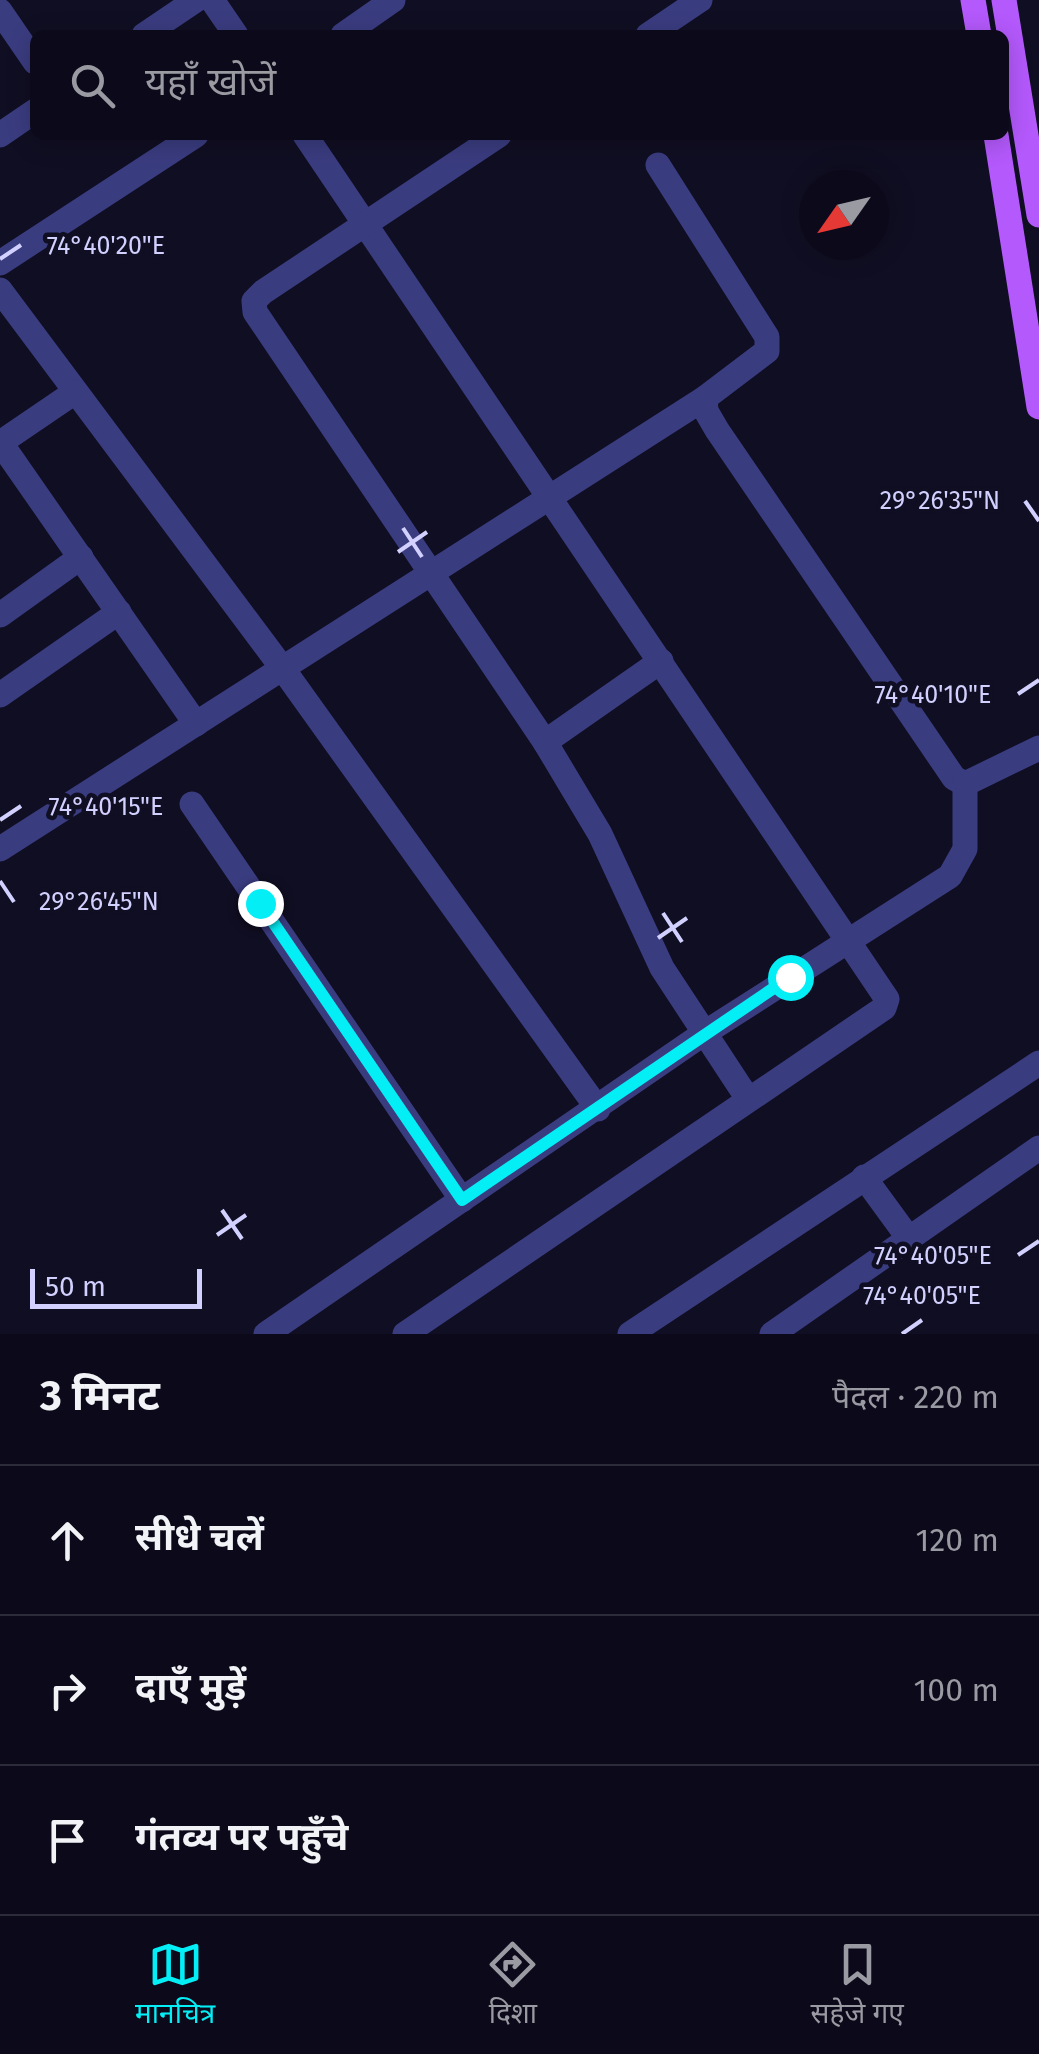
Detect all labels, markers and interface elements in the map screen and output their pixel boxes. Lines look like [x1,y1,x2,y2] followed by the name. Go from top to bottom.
[30,30,1009,140] search box
[65,58,120,113] icon: search
[145,59,276,105] text: यहाँ खोजें
[799,170,889,260] north arrow
[47,231,165,261] text: 74°40'20"E
[880,486,1000,516] text: 29°26'35"N
[875,680,991,710] text: 74°40'10"E
[49,792,163,822] text: 74°40'15"E
[238,881,284,927] route end
[39,887,159,917] text: 29°26'45"N
[768,955,814,1001] route start
[874,1241,992,1271] text: 74°40'05"E
[30,1264,202,1308] scale bar
[45,1270,106,1303] text: 50 m
[863,1281,981,1311] text: 74°40'05"E
[40,1371,160,1421] text: 3 मिनट
[832,1378,999,1416] text: पैदल · 220 m
[40,1513,95,1568] icon: ahead
[135,1514,264,1560] text: सीधे चलें
[916,1521,999,1559] text: 120 m
[40,1663,95,1718] icon: right
[135,1664,246,1710] text: दाएँ मुड़ें
[914,1671,999,1709] text: 100 m
[40,1813,95,1868] icon: arrive
[135,1814,348,1860] text: गंतव्य पर पहुँचे
[135,1937,215,2034] tab: मानचित्र
[485,1937,540,2034] tab: दिशा
[811,1937,904,2034] tab: सहेजे गए

